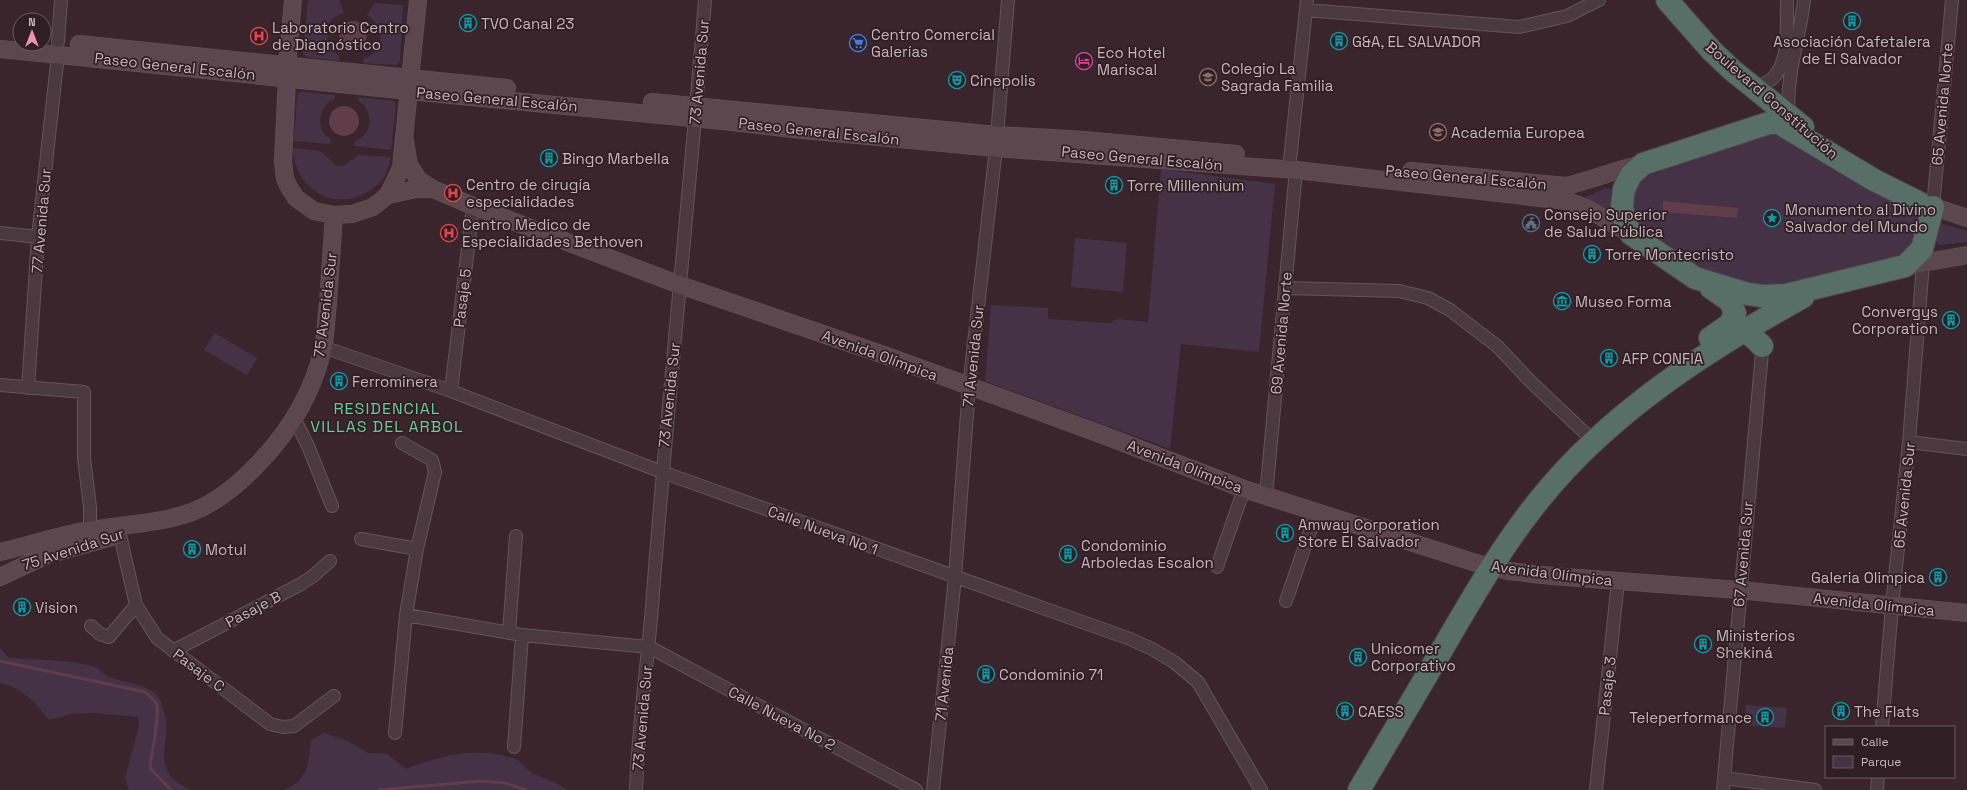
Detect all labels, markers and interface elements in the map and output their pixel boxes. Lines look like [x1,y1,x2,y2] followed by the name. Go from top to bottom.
[1842,11,1862,31] building icon: Asociación Cafetalera de El Salvador
[12,12,52,52] north arrow
[458,13,478,33] building icon: TVO Canal 23
[481,14,574,33] place label: TVO Canal 23
[28,15,36,29] text: N
[272,18,409,54] place label: Laboratorio Centro de Diagnóstico
[685,18,713,126] street label: 73 Avenida Sur
[871,25,995,61] place label: Centro Comercial Galerías
[249,26,269,46] hospital icon: Laboratorio Centro de Diagnóstico
[1329,31,1349,51] building icon: G&A, EL SALVADOR
[1352,32,1481,51] place label: G&A, EL SALVADOR
[1773,32,1931,68] place label: Asociación Cafetalera de El Salvador
[848,33,868,53] supermarket icon: Centro Comercial Galerías
[1702,37,1842,163] street label: Boulevard Constitución
[1927,42,1957,166] street label: 65 Avenida Norte
[1097,43,1166,79] place label: Eco Hotel Mariscal
[94,48,256,84] street label: Paseo General Escalón
[1074,51,1094,71] hotel icon: Eco Hotel Mariscal
[1221,59,1334,95] place label: Colegio La Sagrada Familia
[1198,67,1218,87] school or university icon: Colegio La Sagrada Familia
[947,70,967,90] theatre icon: Cinepolis
[970,71,1036,90] place label: Cinepolis
[416,82,578,116] street label: Paseo General Escalón
[738,113,900,149] street label: Paseo General Escalón
[1428,122,1448,142] school or university icon: Academia Europea
[1451,123,1585,142] place label: Academia Europea
[1061,141,1223,175] street label: Paseo General Escalón
[539,148,559,168] building icon: Bingo Marbella
[562,149,670,168] place label: Bingo Marbella
[1385,160,1547,194] street label: Paseo General Escalón
[27,167,55,274] street label: 77 Avenida Sur
[466,175,591,211] place label: Centro de cirugía especialidades
[1104,175,1124,195] building icon: Torre Millennium
[1127,176,1244,195] place label: Torre Millennium
[443,183,463,203] hospital icon: Centro de cirugía especialidades
[1785,200,1936,236] place label: Monumento al Divino Salvador del Mundo
[1544,205,1667,241] place label: Consejo Superior de Salud Pública
[1762,208,1782,228] place icon: Monumento al Divino Salvador del Mundo
[1521,213,1541,233] public building icon: Consejo Superior de Salud Pública
[462,215,643,251] place label: Centro Medico de Especialidades Bethoven
[439,223,459,243] hospital icon: Centro Medico de Especialidades Bethoven
[1582,244,1602,264] building icon: Torre Montecristo
[1605,245,1734,264] place label: Torre Montecristo
[309,251,341,359] street label: 75 Avenida Sur
[449,267,475,329] street label: Pasaje 5
[1266,271,1296,395] street label: 69 Avenida Norte
[1552,291,1572,311] museum icon: Museo Forma
[1575,292,1672,311] place label: Museo Forma
[1852,302,1938,338] place label: Convergys Corporation
[958,303,988,408] street label: 71 Avenida Sur
[1941,310,1961,330] building icon: Convergys Corporation
[819,325,941,385] street label: Avenida Olímpica
[654,341,684,449] street label: 73 Avenida Sur
[1599,348,1619,368] building icon: AFP CONFIA
[1622,349,1704,368] place label: AFP CONFIA
[329,371,349,391] building icon: Ferrominera
[352,372,438,391] place label: Ferrominera
[310,398,464,437] district label: RESIDENCIAL VILLAS DEL ARBOL
[1125,435,1246,497] street label: Avenida Olímpica
[1889,441,1919,549] street label: 65 Avenida Sur
[1729,500,1757,608] street label: 67 Avenida Sur
[765,501,881,559] street label: Calle Nueva No 1
[1298,515,1440,551] place label: Amway Corporation Store El Salvador
[20,523,127,574] street label: 75 Avenida Sur
[1275,523,1295,543] building icon: Amway Corporation Store El Salvador
[1081,536,1214,572] place label: Condominio Arboledas Escalon
[182,539,202,559] building icon: Motul
[205,540,247,559] place label: Motul
[1058,544,1078,564] building icon: Condominio Arboledas Escalon
[1490,556,1614,590] street label: Avenida Olímpica
[1928,567,1948,587] building icon: Galeria Olimpica
[1811,568,1925,587] place label: Galeria Olimpica
[222,586,284,632] street label: Pasaje B
[1812,588,1936,620] street label: Avenida Olímpica
[12,597,32,617] building icon: Vision
[35,598,78,617] place label: Vision
[1716,626,1795,662] place label: Ministerios Shekiná
[1693,634,1713,654] building icon: Ministerios Shekiná
[1371,639,1456,675] place label: Unicomer Corporativo
[169,644,229,696] street label: Pasaje C
[931,645,957,722] street label: 71 Avenida
[1348,647,1368,667] building icon: Unicomer Corporativo
[1594,655,1620,717] street label: Pasaje 3
[628,664,656,772] street label: 73 Avenida Sur
[976,664,996,684] building icon: Condominio 71
[999,665,1103,684] place label: Condominio 71
[725,682,839,754] street label: Calle Nueva No 2
[1335,701,1355,721] building icon: CAESS
[1831,701,1851,721] building icon: The Flats
[1358,702,1404,721] place label: CAESS
[1854,702,1920,721] place label: The Flats
[1755,707,1775,727] building icon: Teleperformance
[1629,708,1752,727] place label: Teleperformance
[1825,726,1955,778] legend
[1861,734,1889,750] text: Calle
[1861,754,1901,770] text: Parque

